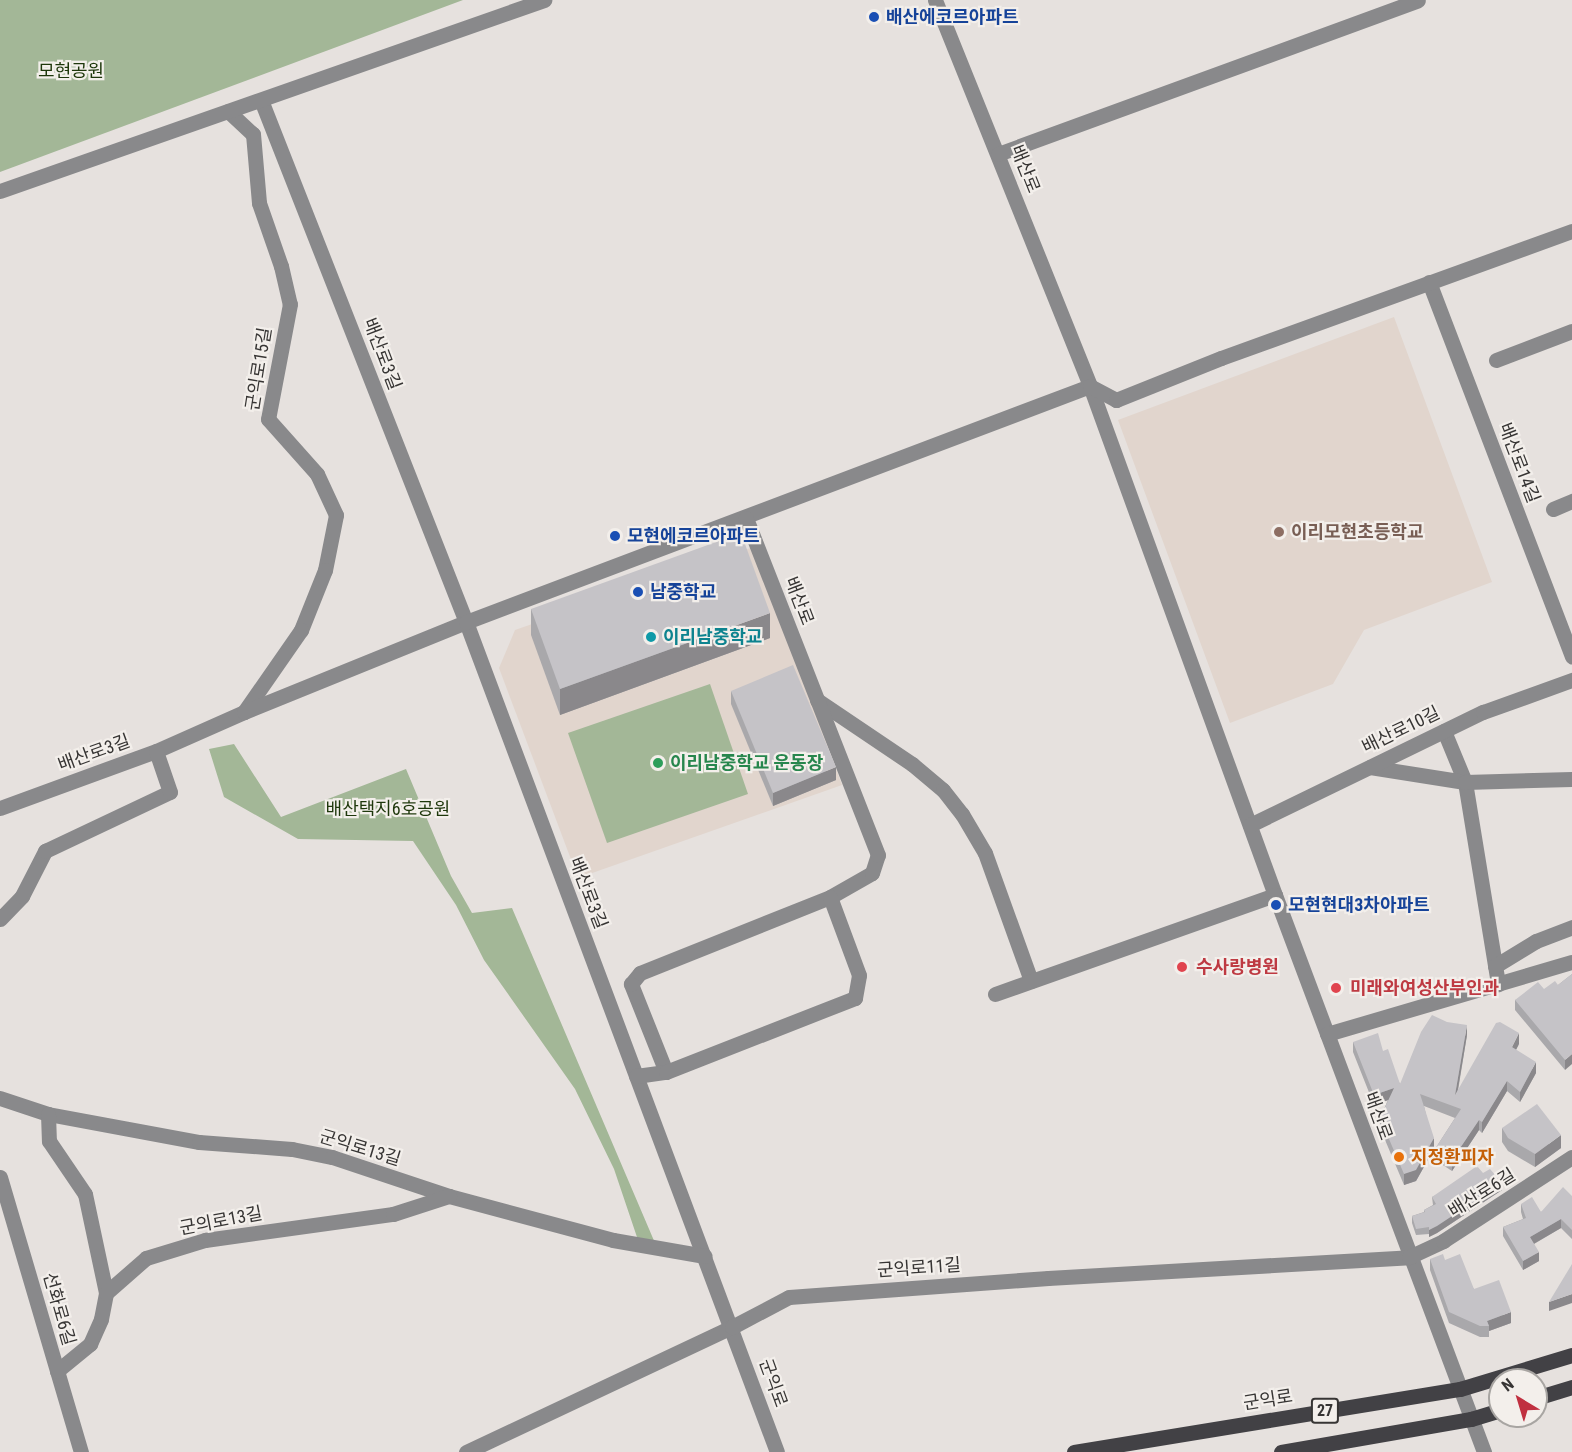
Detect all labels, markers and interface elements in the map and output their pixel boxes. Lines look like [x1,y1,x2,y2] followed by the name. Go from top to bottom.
[886,6,1018,28] place label: 배산에코르아파트
[867,10,881,24] marker: 배산에코르아파트
[38,60,104,82] park label: 모현공원
[1006,142,1044,196] street label: 배산로
[358,315,406,393] street label: 배산로3길
[242,326,276,412] street label: 군익로15길
[1494,420,1544,506] street label: 배산로14길
[1291,521,1423,543] place label: 이리모현초등학교
[627,525,759,547] place label: 모현에코르아파트
[1272,525,1286,539] marker: 이리모현초등학교
[608,529,622,543] marker: 모현에코르아파트
[780,574,818,628] street label: 배산로
[650,581,716,603] place label: 남중학교
[631,585,645,599] marker: 남중학교
[663,626,762,648] place label: 이리남중학교
[644,630,658,644] marker: 이리남중학교
[1359,702,1443,758] street label: 배산로10길
[55,730,133,776] street label: 배산로3길
[670,752,823,774] place label: 이리남중학교 운동장
[651,756,665,770] marker: 이리남중학교 운동장
[326,798,450,820] park label: 배산택지6호공원
[564,854,612,932] street label: 배산로3길
[1288,894,1430,916] place label: 모현현대3차아파트
[1269,898,1283,912] marker: 모현현대3차아파트
[1196,956,1279,978] place label: 수사랑병원
[1173,958,1191,976] marker: 수사랑병원
[1350,977,1499,999] place label: 미래와여성산부인과
[1327,979,1345,997] marker: 미래와여성산부인과
[1359,1089,1397,1143] street label: 배산로
[317,1125,403,1171] street label: 군익로13길
[1411,1146,1494,1168] place label: 지정환피자
[1392,1150,1406,1164] marker: 지정환피자
[1444,1164,1520,1222] street label: 배산로6길
[178,1202,264,1240] street label: 군의로13길
[876,1254,962,1282] street label: 군익로11길
[38,1270,80,1348] street label: 선화로6길
[754,1356,792,1410] street label: 군익로
[1488,1368,1548,1428] north arrow
[1498,1375,1518,1396] text: N
[1242,1385,1294,1415] street label: 군익로
[1310,1398,1340,1424] road number: 27

